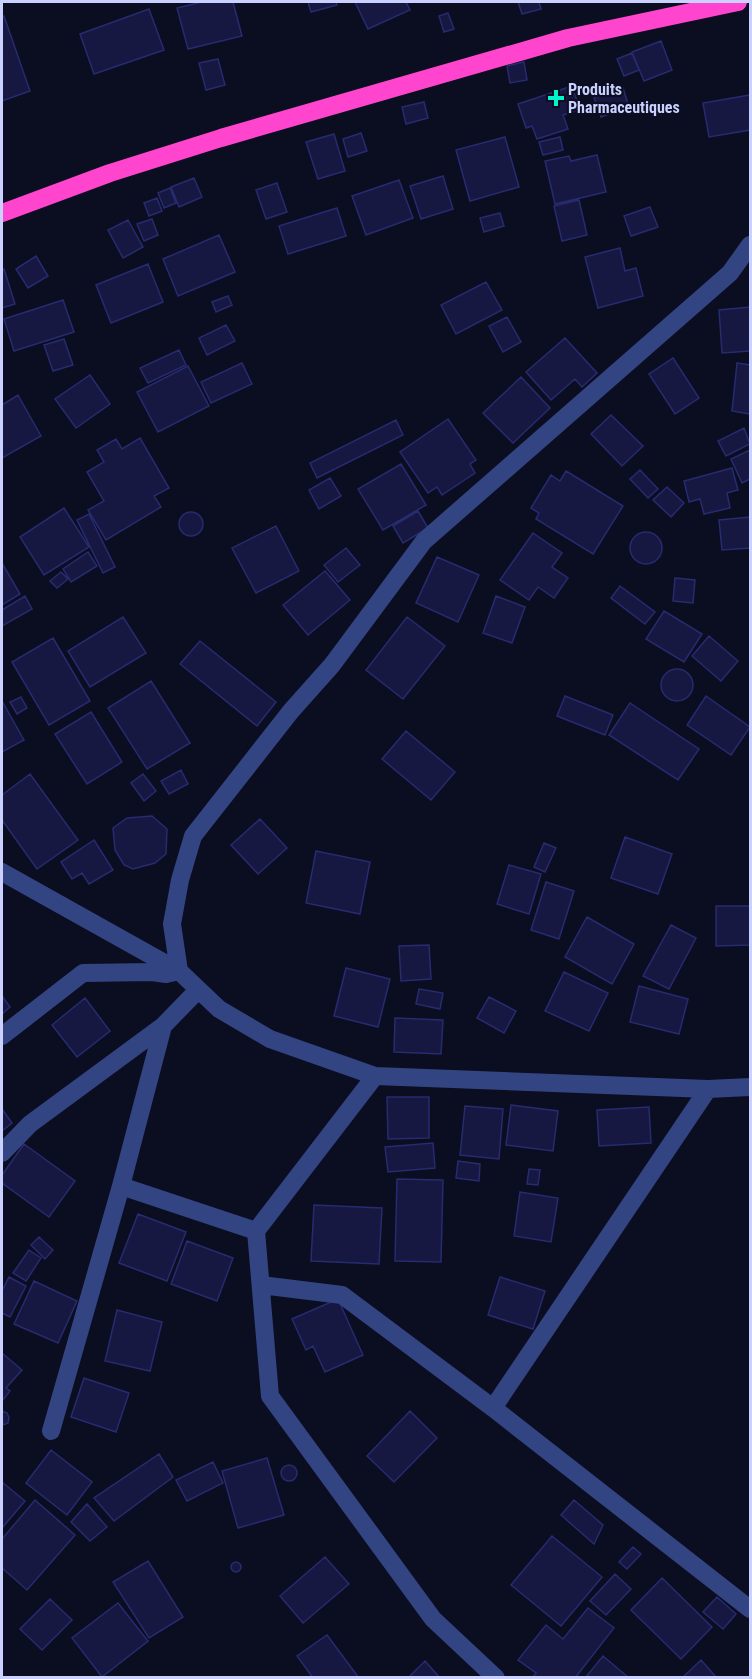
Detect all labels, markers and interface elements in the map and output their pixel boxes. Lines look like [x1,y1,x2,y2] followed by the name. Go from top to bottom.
[568,80,680,117] place label: Produits Pharmaceutiques
[549,91,563,105] marker: Produits Pharmaceutiques

